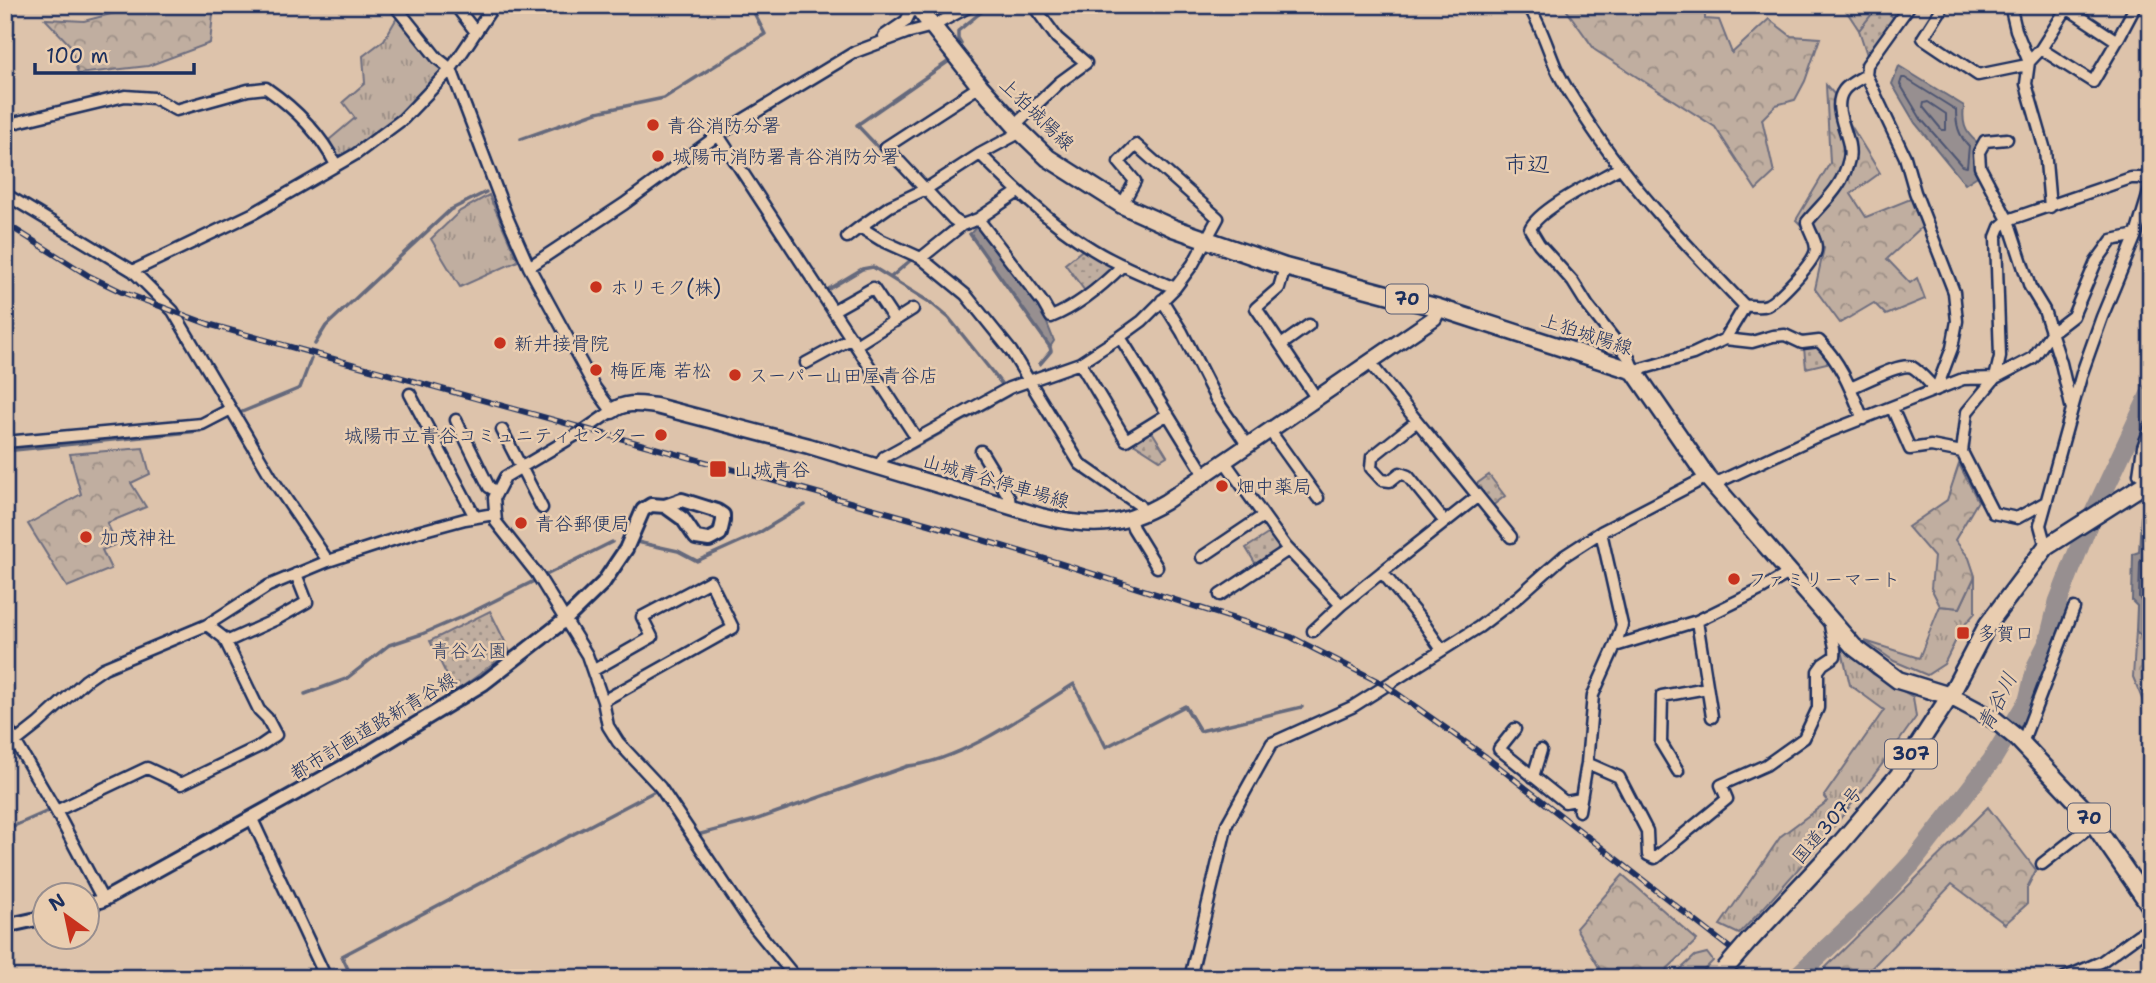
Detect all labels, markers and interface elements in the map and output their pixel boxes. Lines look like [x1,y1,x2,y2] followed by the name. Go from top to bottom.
[35,32,194,76] scale bar
[46,42,109,70] text: 100 m
[994,72,1080,156] street label: 上狛城陽線
[667,113,781,138] place label: 青谷消防分署
[645,117,661,133] marker: 青谷消防分署
[672,144,900,169] place label: 城陽市消防署青谷消防分署
[650,148,666,164] marker: 城陽市消防署青谷消防分署
[1504,149,1550,179] district label: 市辺
[610,275,721,300] place label: ホリモク(株)
[588,279,604,295] marker: ホリモク(株)
[1386,284,1428,314] road number: 70
[1538,307,1636,361] street label: 上狛城陽線
[514,331,609,356] place label: 新井接骨院
[492,335,508,351] marker: 新井接骨院
[610,358,711,383] place label: 梅匠庵 若松
[588,362,604,378] marker: 梅匠庵 若松
[749,363,938,388] place label: スーパー山田屋青谷店
[727,367,743,383] marker: スーパー山田屋青谷店
[344,423,647,448] place label: 城陽市立青谷コミュニティセンター
[653,427,669,443] marker: 城陽市立青谷コミュニティセンター
[919,448,1073,514] street label: 山城青谷停車場線
[734,457,810,482] place label: 山城青谷
[708,459,728,479] marker: 山城青谷
[1236,474,1312,499] place label: 畑中薬局
[1214,478,1230,494] marker: 畑中薬局
[535,511,630,536] place label: 青谷郵便局
[513,515,529,531] marker: 青谷郵便局
[100,525,176,550] place label: 加茂神社
[78,529,94,545] marker: 加茂神社
[1748,567,1900,592] place label: ファミリーマート
[1726,571,1742,587] marker: ファミリーマート
[1977,621,2034,646] place label: 多賀口
[1955,625,1971,641] marker: 多賀口
[431,638,507,663] park label: 青谷公園
[285,666,461,786] street label: 都市計画道路新青谷線
[1970,668,2024,736] water label: 青谷川
[1885,740,1937,768] road number: 307
[1786,781,1868,869] street label: 国道307号
[2068,804,2110,832] road number: 70
[32,881,102,951] north arrow
[44,888,70,917] text: N

